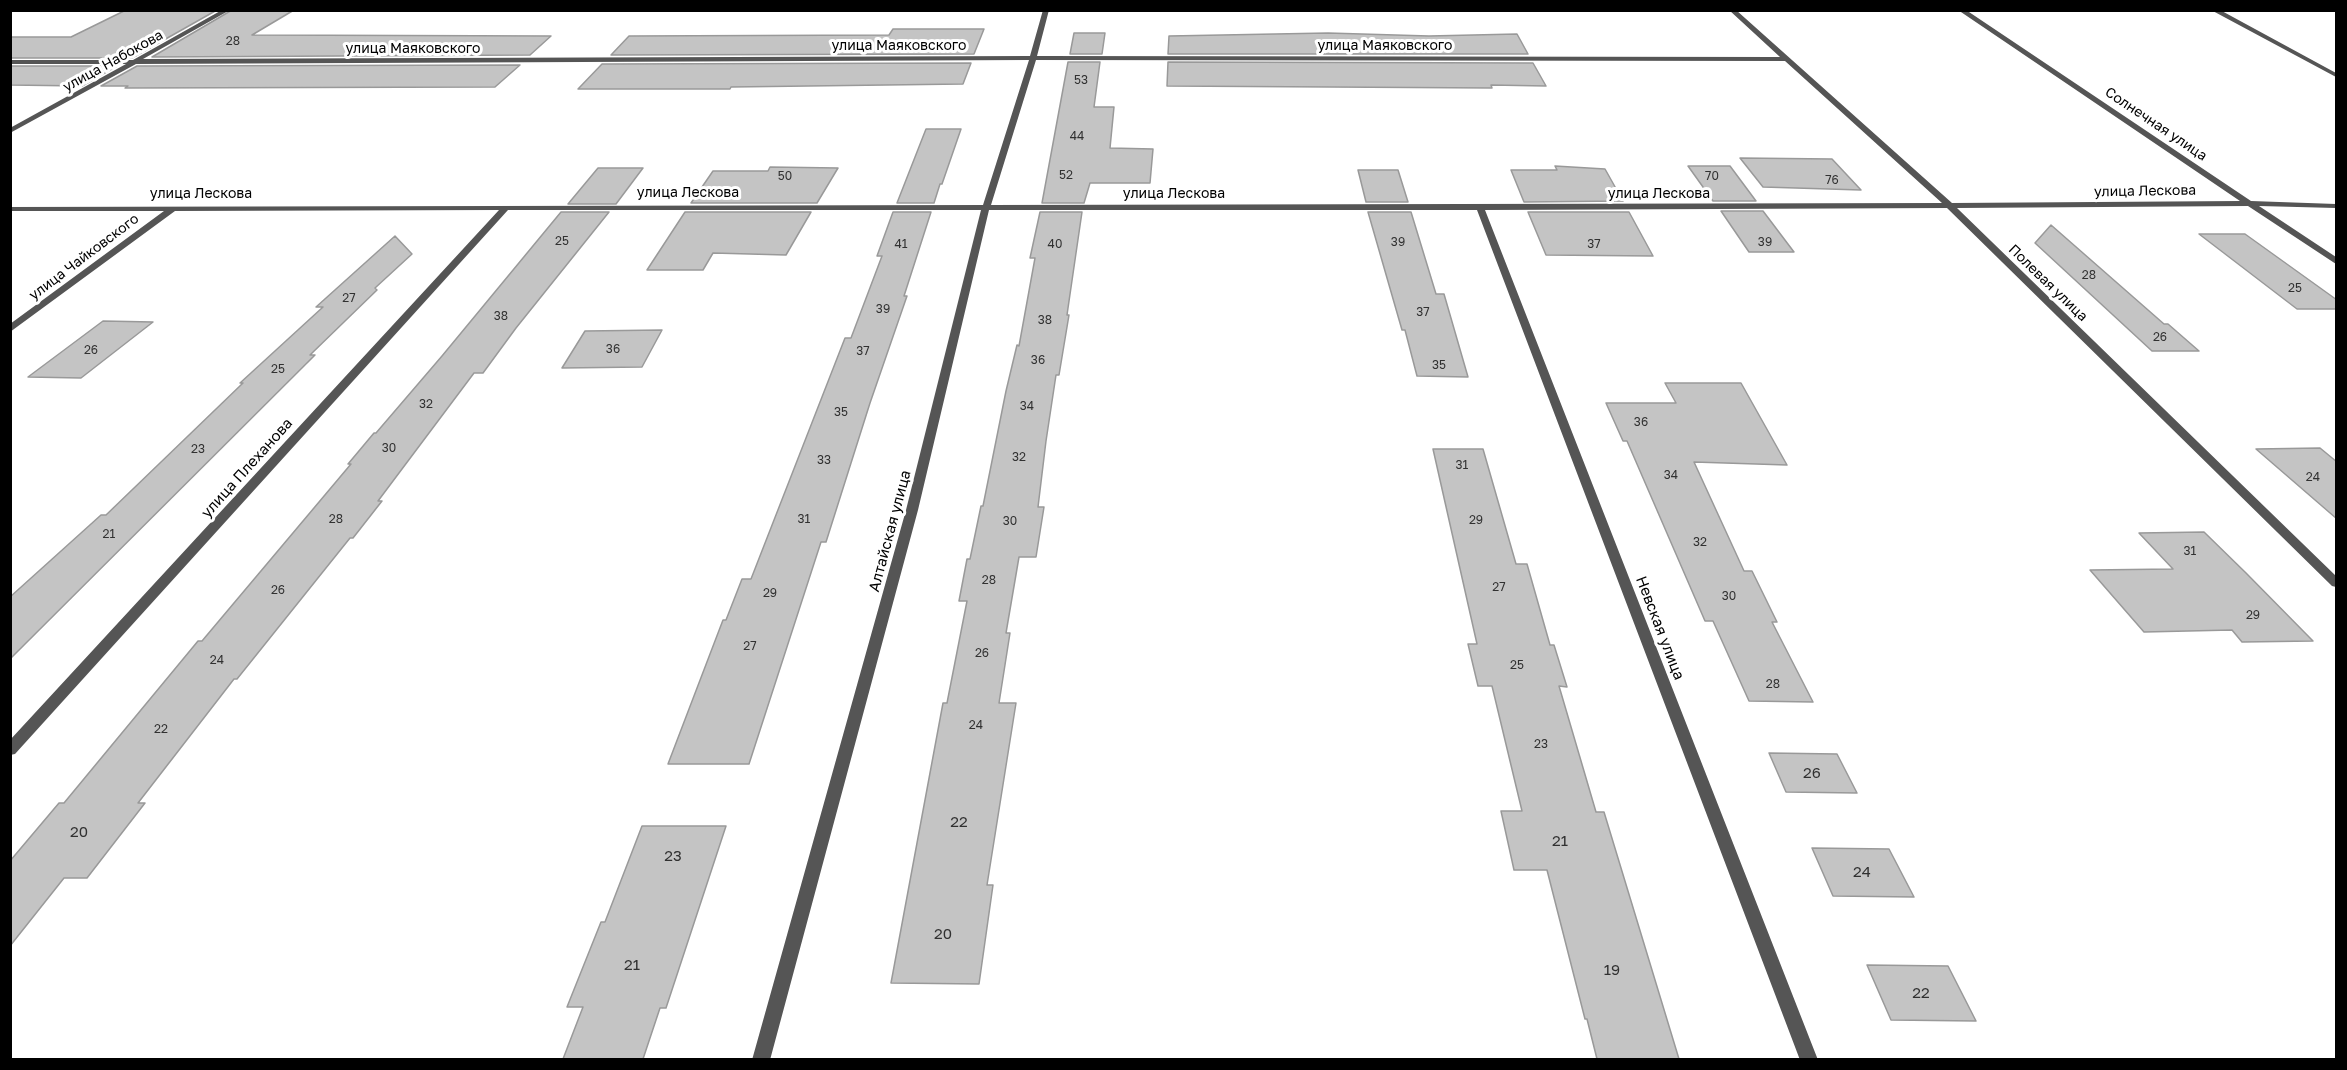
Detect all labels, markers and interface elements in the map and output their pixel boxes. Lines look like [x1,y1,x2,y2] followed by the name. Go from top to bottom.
[60,27,166,95] street label: улица Набокова
[226,34,240,48] house number: 28
[831,38,967,54] street label: улица Маяковского
[1317,38,1453,54] street label: улица Маяковского
[345,41,481,57] street label: улица Маяковского
[1074,73,1088,87] house number: 53
[2102,84,2210,164] street label: Солнечная улица
[1070,129,1084,143] house number: 44
[1059,168,1073,182] house number: 52
[778,169,792,183] house number: 50
[1705,169,1719,183] house number: 70
[1825,173,1839,187] house number: 76
[2094,182,2196,200] street label: улица Лескова
[637,185,739,201] street label: улица Лескова
[150,186,252,202] street label: улица Лескова
[1123,186,1225,202] street label: улица Лескова
[1608,186,1710,202] street label: улица Лескова
[26,210,142,304] street label: улица Чайковского
[555,234,569,248] house number: 25
[1391,235,1405,249] house number: 39
[1758,235,1772,249] house number: 39
[894,237,908,251] house number: 41
[1048,237,1062,251] house number: 40
[1587,237,1601,251] house number: 37
[2005,241,2091,325] street label: Полевая улица
[2082,268,2096,282] house number: 28
[2288,281,2302,295] house number: 25
[342,291,356,305] house number: 27
[876,302,890,316] house number: 39
[1416,305,1430,319] house number: 37
[494,309,508,323] house number: 38
[1038,313,1052,327] house number: 38
[2153,330,2167,344] house number: 26
[606,342,620,356] house number: 36
[84,343,98,357] house number: 26
[856,344,870,358] house number: 37
[1031,353,1045,367] house number: 36
[1432,358,1446,372] house number: 35
[271,362,285,376] house number: 25
[419,397,433,411] house number: 32
[1020,399,1034,413] house number: 34
[834,405,848,419] house number: 35
[198,414,296,522] street label: улица Плеханова
[1634,415,1648,429] house number: 36
[382,441,396,455] house number: 30
[191,442,205,456] house number: 23
[1012,450,1026,464] house number: 32
[817,453,831,467] house number: 33
[1456,458,1468,472] house number: 31
[865,468,915,594] street label: Алтайская улица
[1664,468,1678,482] house number: 34
[2306,470,2320,484] house number: 24
[329,512,343,526] house number: 28
[798,512,810,526] house number: 31
[1469,513,1483,527] house number: 29
[1003,514,1017,528] house number: 30
[103,527,115,541] house number: 21
[1693,535,1707,549] house number: 32
[2184,544,2196,558] house number: 31
[982,573,996,587] house number: 28
[1632,573,1688,683] street label: Невская улица
[1492,580,1506,594] house number: 27
[271,583,285,597] house number: 26
[763,586,777,600] house number: 29
[1722,589,1736,603] house number: 30
[2246,608,2260,622] house number: 29
[743,639,757,653] house number: 27
[975,646,989,660] house number: 26
[210,653,224,667] house number: 24
[1510,658,1524,672] house number: 25
[1766,677,1780,691] house number: 28
[969,718,983,732] house number: 24
[154,722,168,736] house number: 22
[1534,737,1548,751] house number: 23
[1803,764,1821,782] house number: 26
[950,813,968,831] house number: 22
[70,823,88,841] house number: 20
[1552,832,1568,850] house number: 21
[664,847,682,865] house number: 23
[1853,863,1871,881] house number: 24
[934,925,952,943] house number: 20
[624,956,640,974] house number: 21
[1604,961,1620,979] house number: 19
[1912,984,1930,1002] house number: 22

